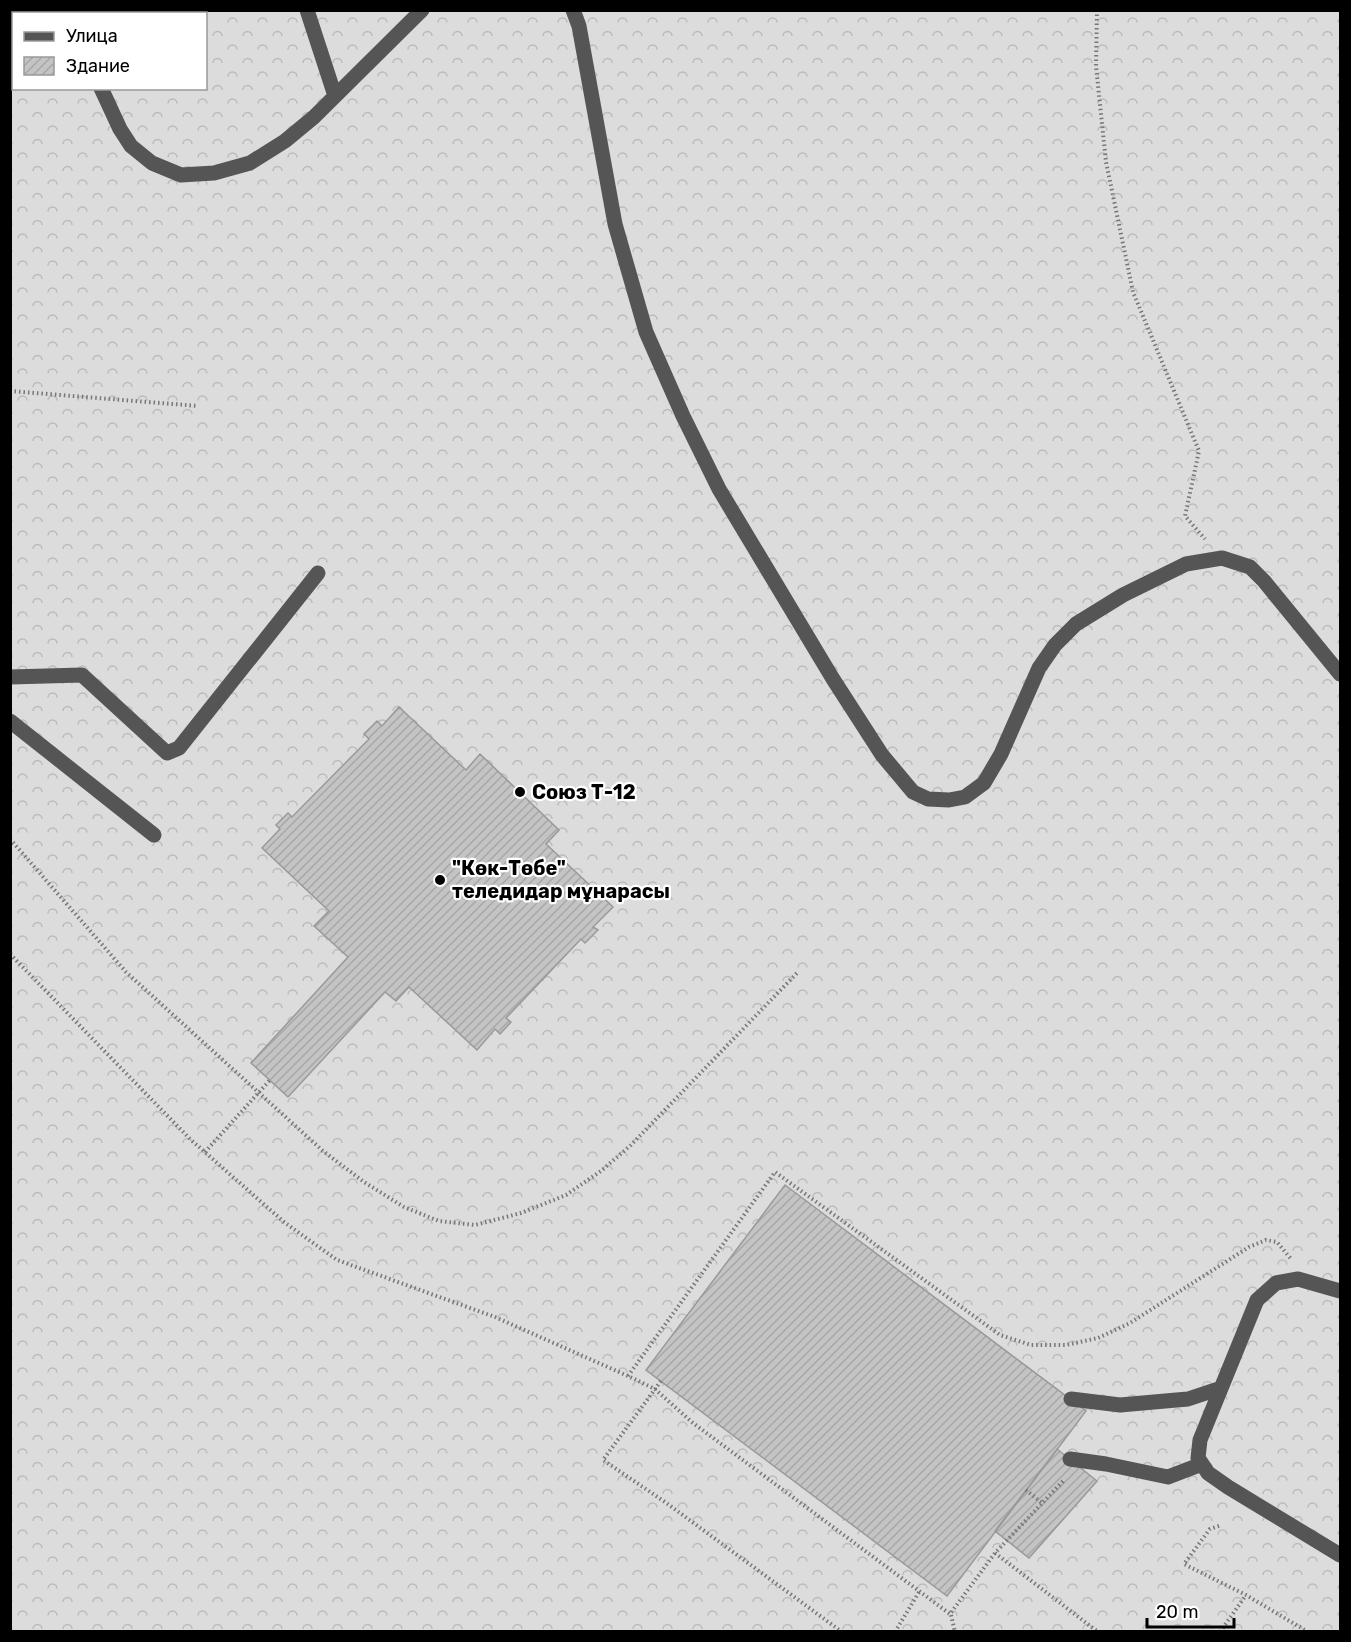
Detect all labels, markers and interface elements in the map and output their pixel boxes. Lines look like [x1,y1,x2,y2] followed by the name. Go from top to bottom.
[12,12,207,90] legend
[66,25,118,47] text: Улица
[66,55,130,77] text: Здание
[532,780,636,804] place label: Союз Т-12
[513,785,527,799] marker: Союз Т-12
[452,856,670,903] place label: "Көк-Төбе" теледидар мұнарасы
[433,873,447,887] marker: "Көк-Төбе" теледидар мұнарасы
[1147,1591,1234,1629] scale bar
[1156,1601,1198,1623] text: 20 m

